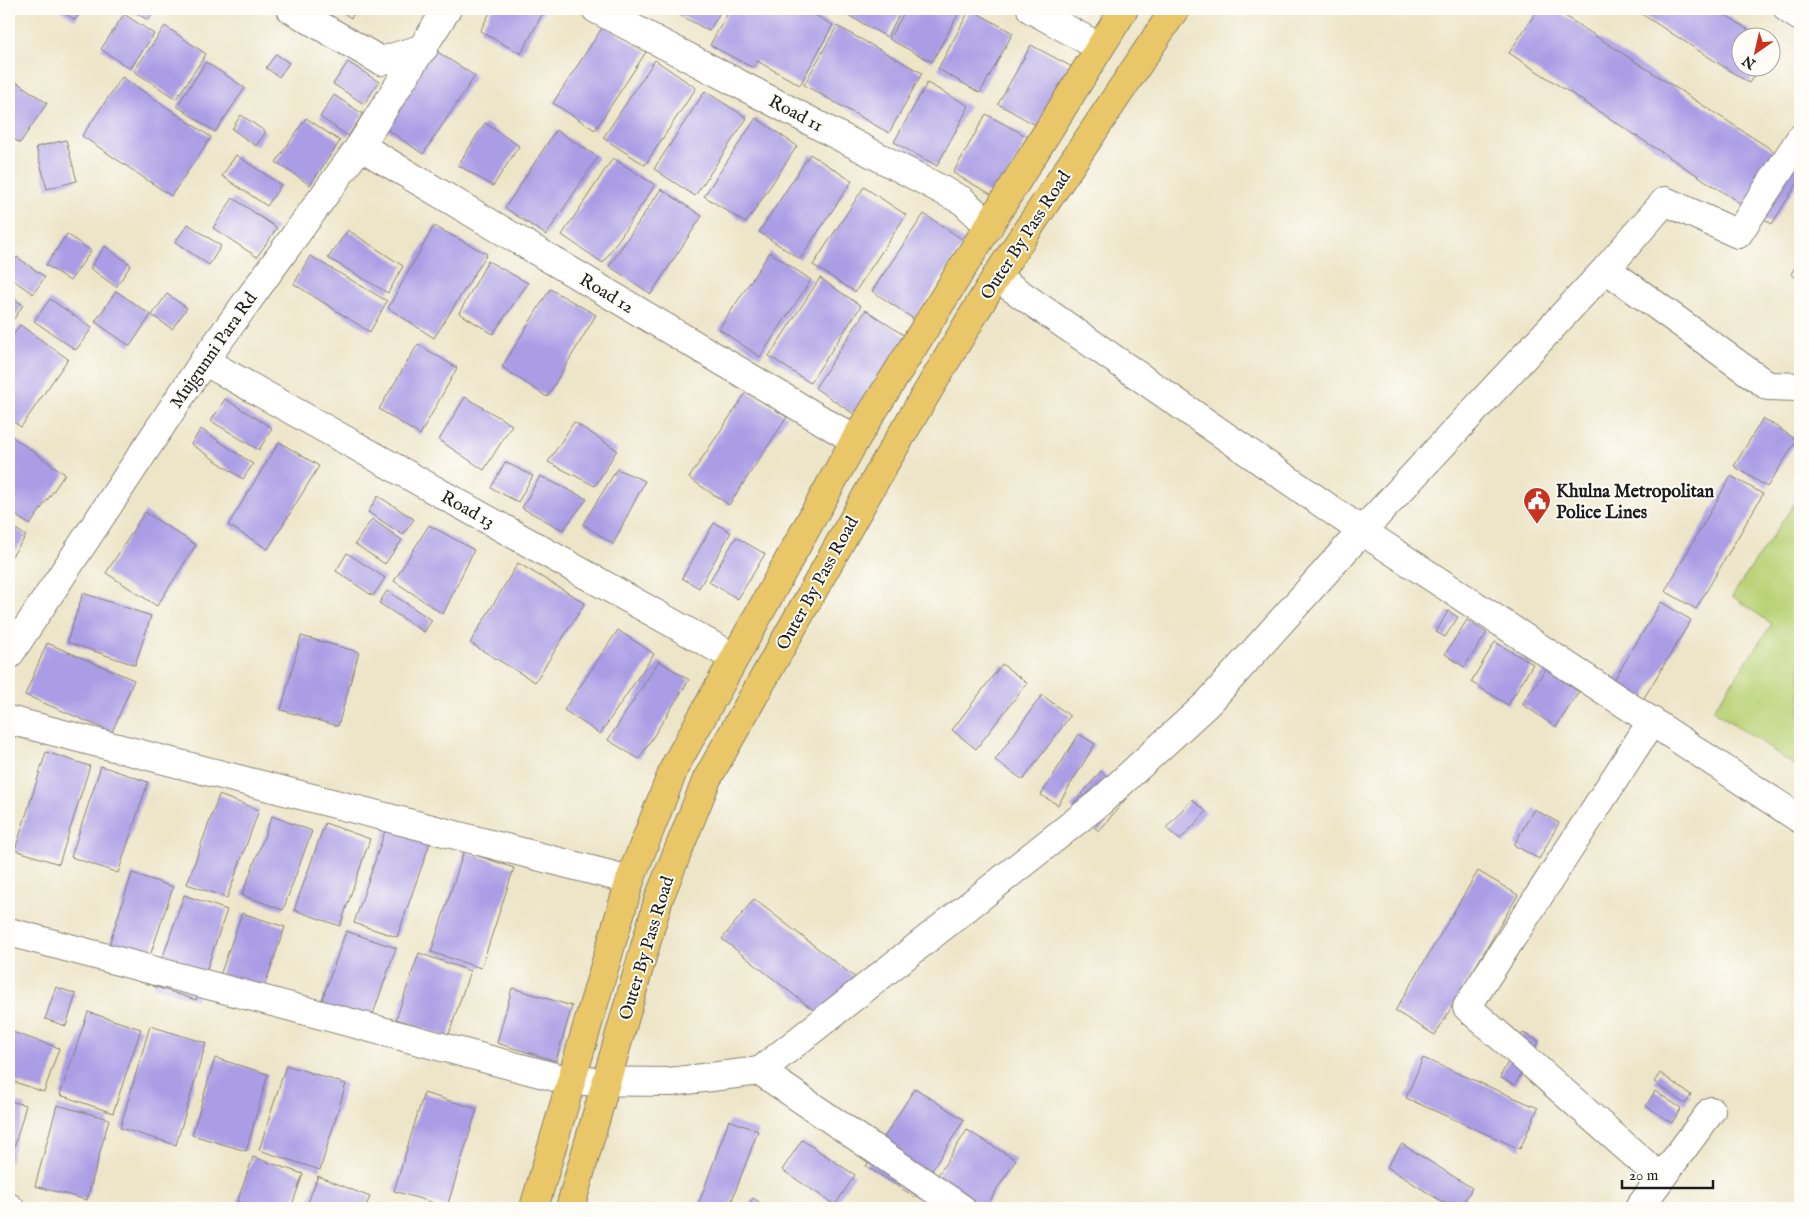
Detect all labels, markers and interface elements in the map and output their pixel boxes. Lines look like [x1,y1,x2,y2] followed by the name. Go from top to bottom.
[1732,28,1782,78] north arrow
[1739,51,1760,73] text: N
[764,91,826,138] street label: Road 11
[976,167,1077,305] street label: Outer By Pass Road
[575,269,638,320] street label: Road 12
[166,288,263,414] street label: Mujgunni Para Rd
[1556,481,1715,525] place label: Khulna Metropolitan Police Lines
[436,486,498,534] street label: Road 13
[1522,486,1552,525] public building icon: Khulna Metropolitan Police Lines
[772,513,865,655] street label: Outer By Pass Road
[615,873,680,1023] street label: Outer By Pass Road
[1622,1157,1713,1189] scale bar
[1629,1166,1659,1185] text: 20 m

